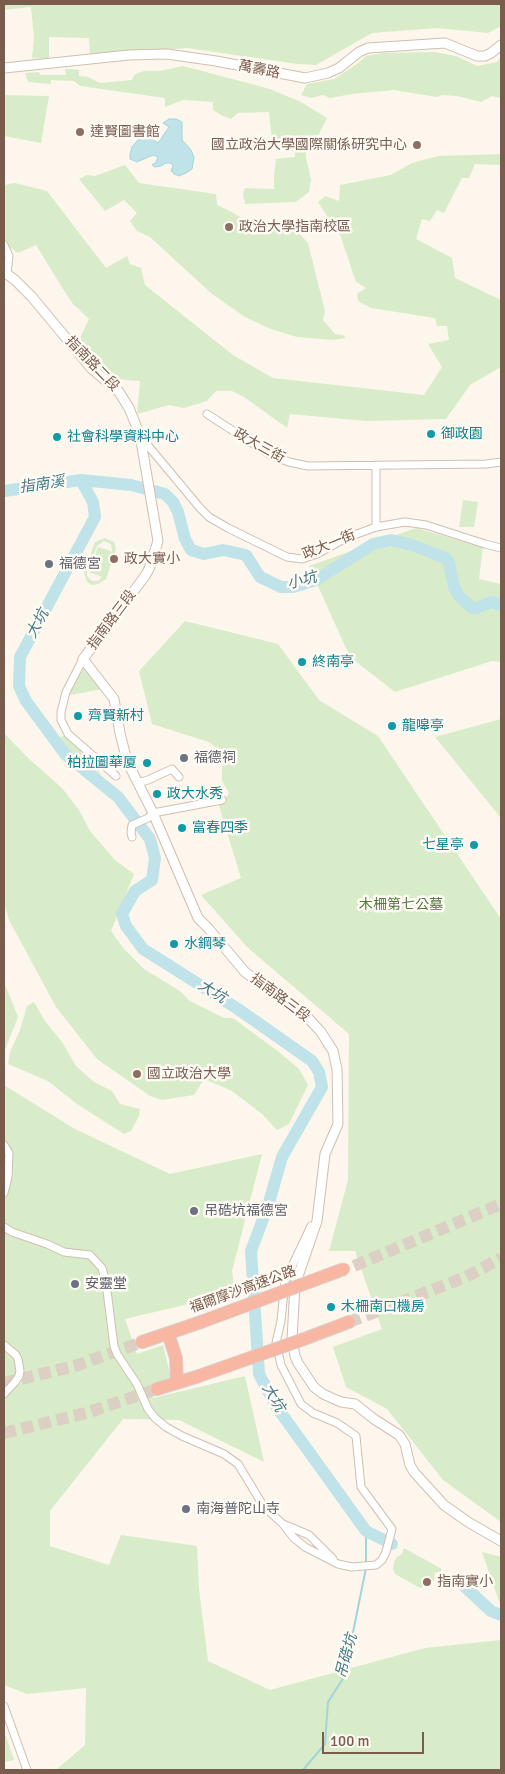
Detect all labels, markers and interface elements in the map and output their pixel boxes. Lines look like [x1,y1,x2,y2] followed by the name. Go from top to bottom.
[237,58,281,82] street label: 萬壽路
[90,124,160,140] place label: 達賢圖書館
[74,126,86,138] marker: 達賢圖書館
[211,137,407,153] place label: 國立政治大學國際關係研究中心
[411,139,423,151] marker: 國立政治大學國際關係研究中心
[239,219,351,235] place label: 政治大學指南校區
[223,221,235,233] marker: 政治大學指南校區
[62,333,122,395] street label: 指南路二段
[230,425,288,467] street label: 政大三街
[441,426,483,442] place label: 御政園
[425,428,437,440] marker: 御政園
[67,429,179,445] place label: 社會科學資料中心
[51,431,63,443] marker: 社會科學資料中心
[18,473,66,497] water label: 指南溪
[300,527,358,563] street label: 政大一街
[124,551,180,567] place label: 政大實小
[108,553,120,565] marker: 政大實小
[59,556,101,572] place label: 福德宮
[43,558,55,570] marker: 福德宮
[285,569,319,593] water label: 小坑
[84,587,140,653] street label: 指南路三段
[23,607,53,641] water label: 大坑
[312,654,354,670] place label: 終南亭
[296,656,308,668] marker: 終南亭
[88,708,144,724] place label: 齊賢新村
[72,710,84,722] marker: 齊賢新村
[402,718,444,734] place label: 龍嗥亭
[386,720,398,732] marker: 龍嗥亭
[194,750,236,766] place label: 福德祠
[178,752,190,764] marker: 福德祠
[67,755,137,771] place label: 柏拉圖華厦
[141,757,153,769] marker: 柏拉圖華厦
[167,786,223,802] place label: 政大水秀
[151,788,163,800] marker: 政大水秀
[192,820,248,836] place label: 富春四季
[176,822,188,834] marker: 富春四季
[422,837,464,853] place label: 七星亭
[468,839,480,851] marker: 七星亭
[359,897,443,913] park label: 木柵第七公墓
[184,936,226,952] place label: 水鋼琴
[168,938,180,950] marker: 水鋼琴
[247,970,313,1026] street label: 指南路三段
[195,976,229,1008] water label: 大坑
[147,1066,231,1082] place label: 國立政治大學
[131,1068,143,1080] marker: 國立政治大學
[204,1203,288,1219] place label: 吊硞坑福德宮
[188,1205,200,1217] marker: 吊硞坑福德宮
[188,1263,298,1317] street label: 福爾摩沙高速公路
[85,1276,127,1292] place label: 安靈堂
[69,1278,81,1290] marker: 安靈堂
[341,1299,425,1315] place label: 木柵南口機房
[325,1301,337,1313] marker: 木柵南口機房
[258,1381,288,1415] water label: 大坑
[196,1501,280,1517] place label: 南海普陀山寺
[180,1503,192,1515] marker: 南海普陀山寺
[437,1574,493,1590] place label: 指南實小
[421,1576,433,1588] marker: 指南實小
[332,1632,362,1680] water label: 吊硞坑
[325,1722,428,1754] scale bar
[330,1732,370,1750] text: 100 m

